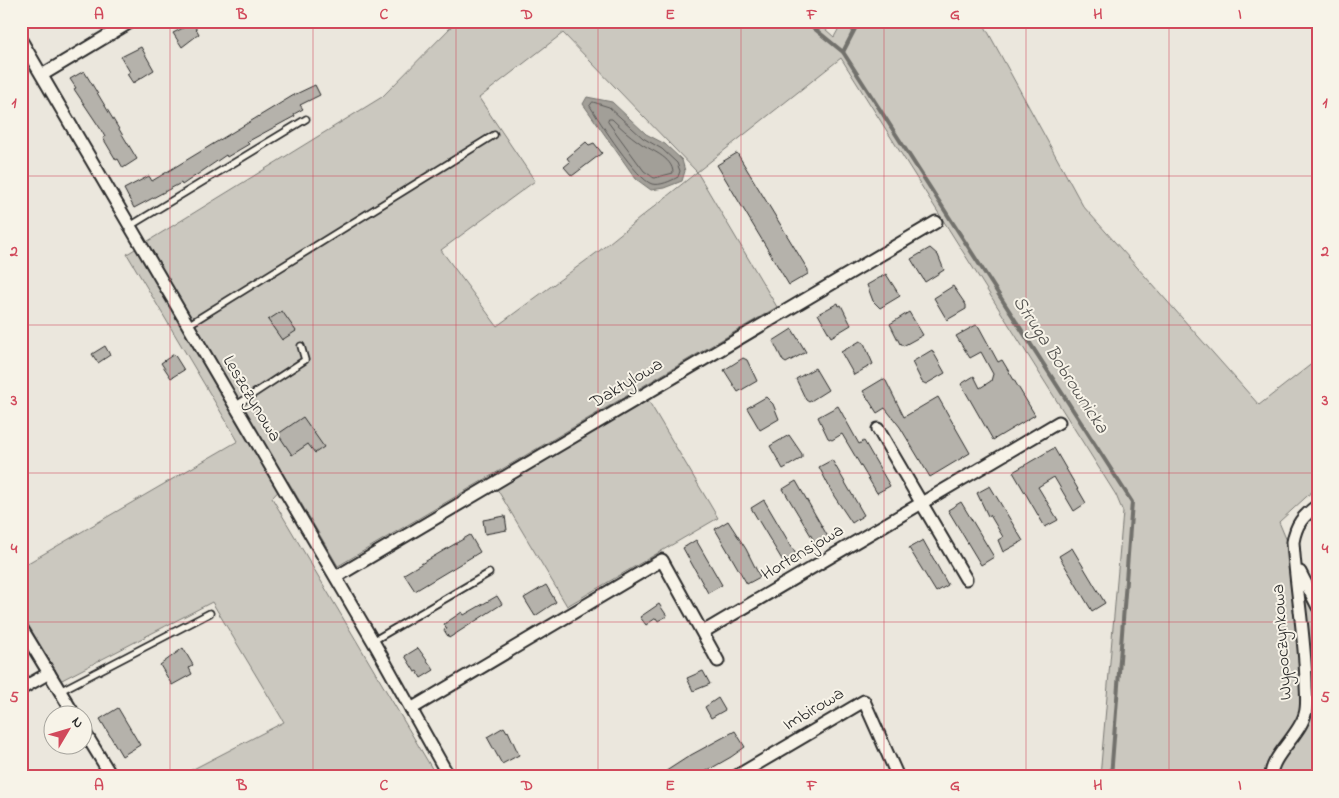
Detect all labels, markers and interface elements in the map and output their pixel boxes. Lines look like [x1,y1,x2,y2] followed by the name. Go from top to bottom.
[94,3,104,27] text: A
[236,3,248,27] text: B
[380,3,389,27] text: C
[520,3,533,27] text: D
[665,3,675,27] text: E
[806,3,818,27] text: F
[950,3,960,27] text: G
[1093,3,1103,27] text: H
[1238,3,1242,27] text: I
[11,91,17,115] text: 1
[1322,91,1328,115] text: 1
[9,240,18,264] text: 2
[1320,240,1329,264] text: 2
[1005,291,1115,440] water label: Struga Bobrownicka
[215,351,287,447] street label: Leszczynowa
[585,352,668,416] street label: Daktylowa
[10,389,18,413] text: 3
[1321,389,1329,413] text: 3
[757,518,849,588] street label: Hortensjowa
[10,537,18,561] text: 4
[1321,537,1329,561] text: 4
[1266,583,1300,701] street label: Wypoczynkowa
[778,681,850,739] street label: Imbirowa
[9,686,19,710] text: 5
[1320,686,1330,710] text: 5
[42,706,92,756] north arrow
[66,713,88,733] text: N
[94,774,104,798] text: A
[236,774,248,798] text: B
[380,774,389,798] text: C
[520,774,533,798] text: D
[665,774,675,798] text: E
[806,774,818,798] text: F
[950,774,960,798] text: G
[1093,774,1103,798] text: H
[1238,774,1242,798] text: I

